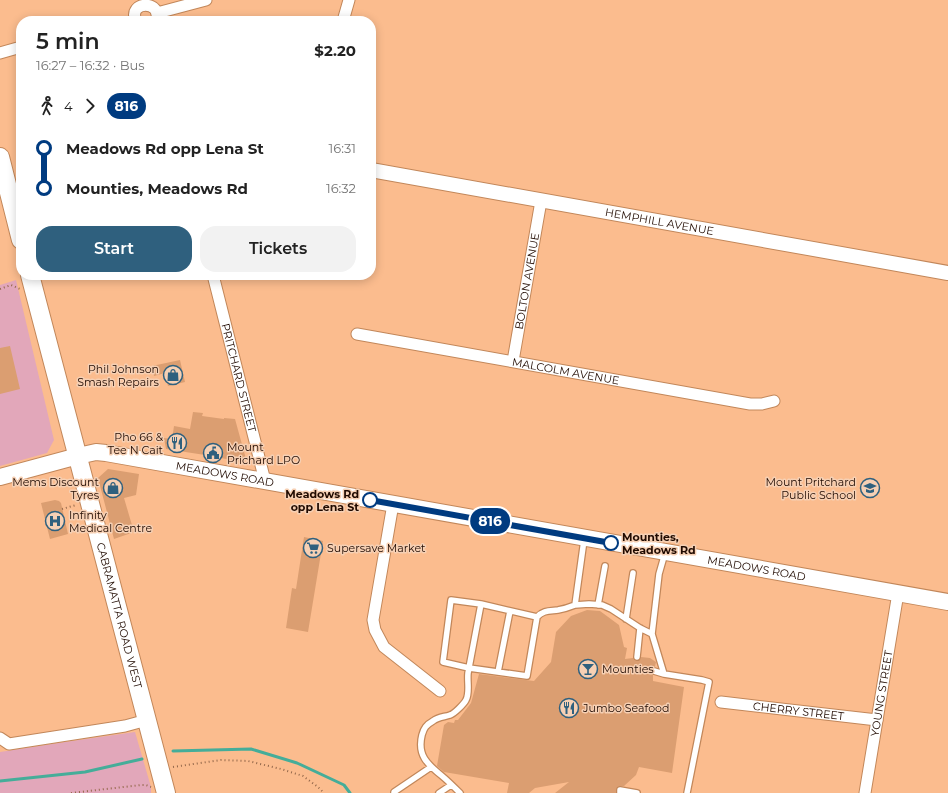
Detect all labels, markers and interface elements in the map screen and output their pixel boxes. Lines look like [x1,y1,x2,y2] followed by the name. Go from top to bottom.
[36,28,100,55] text: 5 min
[314,41,356,60] text: $2.20
[36,57,145,73] text: 16:27 – 16:32 · Bus
[36,95,58,117] icon: walk
[79,95,101,117] icon: forward
[115,97,138,115] text: 816
[64,98,73,114] text: 4
[66,139,264,158] text: Meadows Rd opp Lena St
[329,140,356,156] text: 16:31
[66,179,248,198] text: Mounties, Meadows Rd
[326,180,356,196] text: 16:32
[604,205,715,238] street label: HEMPHILL AVENUE
[36,226,192,272] button: Start
[200,226,356,272] button: Tickets
[512,232,542,331] street label: BOLTON AVENUE
[218,322,260,434] street label: PRITCHARD STREET
[511,355,620,388] street label: MALCOLM AVENUE
[77,362,160,389] place label: Phil Johnson Smash Repairs
[162,364,184,386] shop icon: Phil Johnson Smash Repairs
[108,430,164,457] place label: Pho 66 & Tee N Cait
[166,432,188,454] restaurant icon: Pho 66 & Tee N Cait
[227,440,300,467] place label: Mount Prichard LPO
[202,442,224,464] public building icon: Mount Prichard LPO
[175,458,275,490] street label: MEADOWS ROAD
[12,475,100,502] place label: Mems Discount Tyres
[766,475,856,502] place label: Mount Pritchard Public School
[102,477,124,499] shop icon: Mems Discount Tyres
[859,477,881,499] school or university icon: Mount Pritchard Public School
[285,487,359,514] place label: Meadows Rd opp Lena St
[362,492,378,508] marker: Meadows Rd opp Lena St
[69,508,152,535] place label: Infinity Medical Centre
[467,508,513,534] line badge: 816
[44,510,66,532] hospital icon: Infinity Medical Centre
[478,512,502,530] text: 816
[622,530,696,557] place label: Mounties, Meadows Rd
[603,535,619,551] marker: Mounties, Meadows Rd
[302,537,324,559] supermarket icon: Supersave Market
[94,541,145,691] street label: CABRAMATTA ROAD WEST
[327,541,426,555] place label: Supersave Market
[706,553,807,584] street label: MEADOWS ROAD
[867,649,896,737] street label: YOUNG STREET
[577,658,599,680] bar icon: Mounties
[602,662,654,676] place label: Mounties
[558,697,580,719] restaurant icon: Jumbo Seafood
[752,699,846,723] street label: CHERRY STREET
[582,701,669,715] place label: Jumbo Seafood

